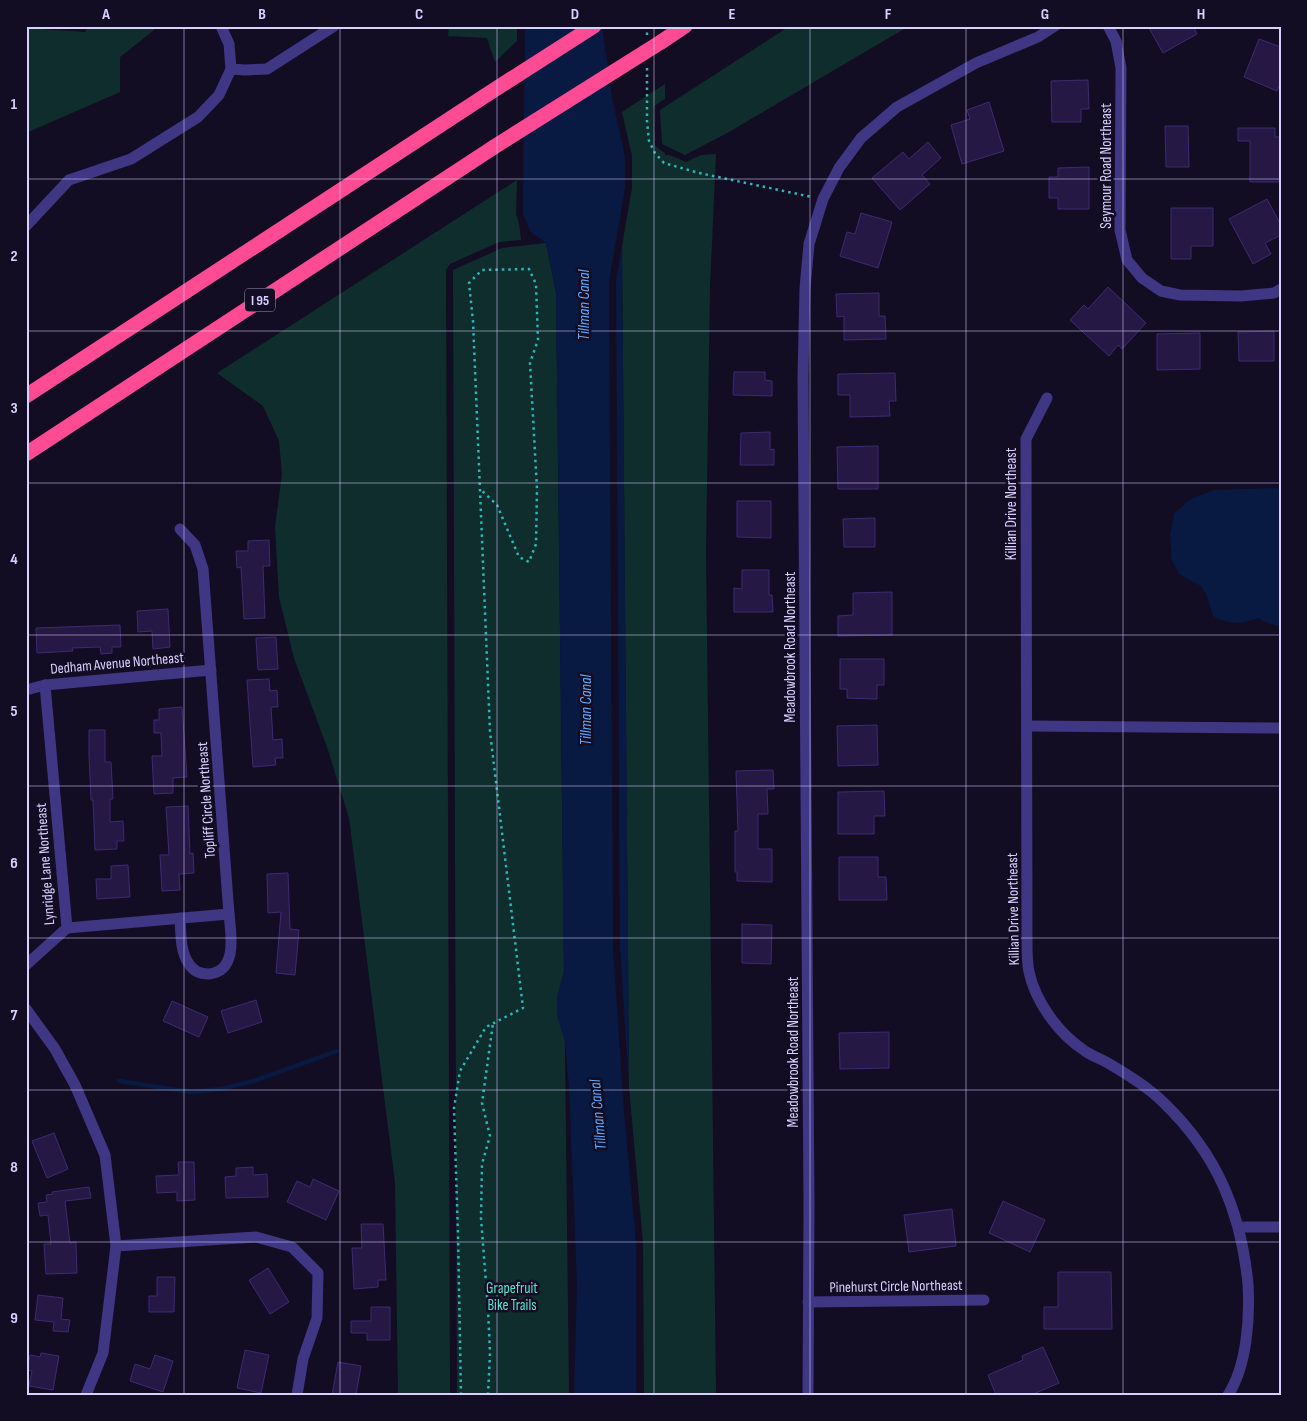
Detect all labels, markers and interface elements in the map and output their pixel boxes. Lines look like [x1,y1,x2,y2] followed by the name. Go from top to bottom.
[101,5,110,24] text: A
[258,5,266,24] text: B
[415,5,423,24] text: C
[571,5,579,24] text: D
[729,5,736,24] text: E
[885,5,892,24] text: F
[1041,5,1049,24] text: G
[1197,5,1205,24] text: H
[11,95,18,114] text: 1
[1097,103,1116,229] street label: Seymour Road Northeast
[10,247,18,266] text: 2
[575,268,594,340] water label: Tillman Canal
[245,288,275,312] road number: I 95
[10,399,18,418] text: 3
[1002,447,1021,560] street label: Killian Drive Northeast
[10,550,18,569] text: 4
[781,571,800,722] street label: Meadowbrook Road Northeast
[49,648,185,679] street label: Dedham Avenue Northeast
[577,673,596,745] water label: Tillman Canal
[10,702,18,721] text: 5
[193,741,220,859] street label: Topliff Circle Northeast
[32,802,59,926] street label: Lynridge Lane Northeast
[1003,852,1024,965] street label: Killian Drive Northeast
[10,854,18,873] text: 6
[784,976,803,1127] street label: Meadowbrook Road Northeast
[11,1006,18,1025] text: 7
[586,1078,611,1151] water label: Tillman Canal
[10,1158,18,1177] text: 8
[829,1276,963,1297] street label: Pinehurst Circle Northeast
[486,1279,538,1315] park label: Grapefruit Bike Trails
[10,1309,18,1328] text: 9

